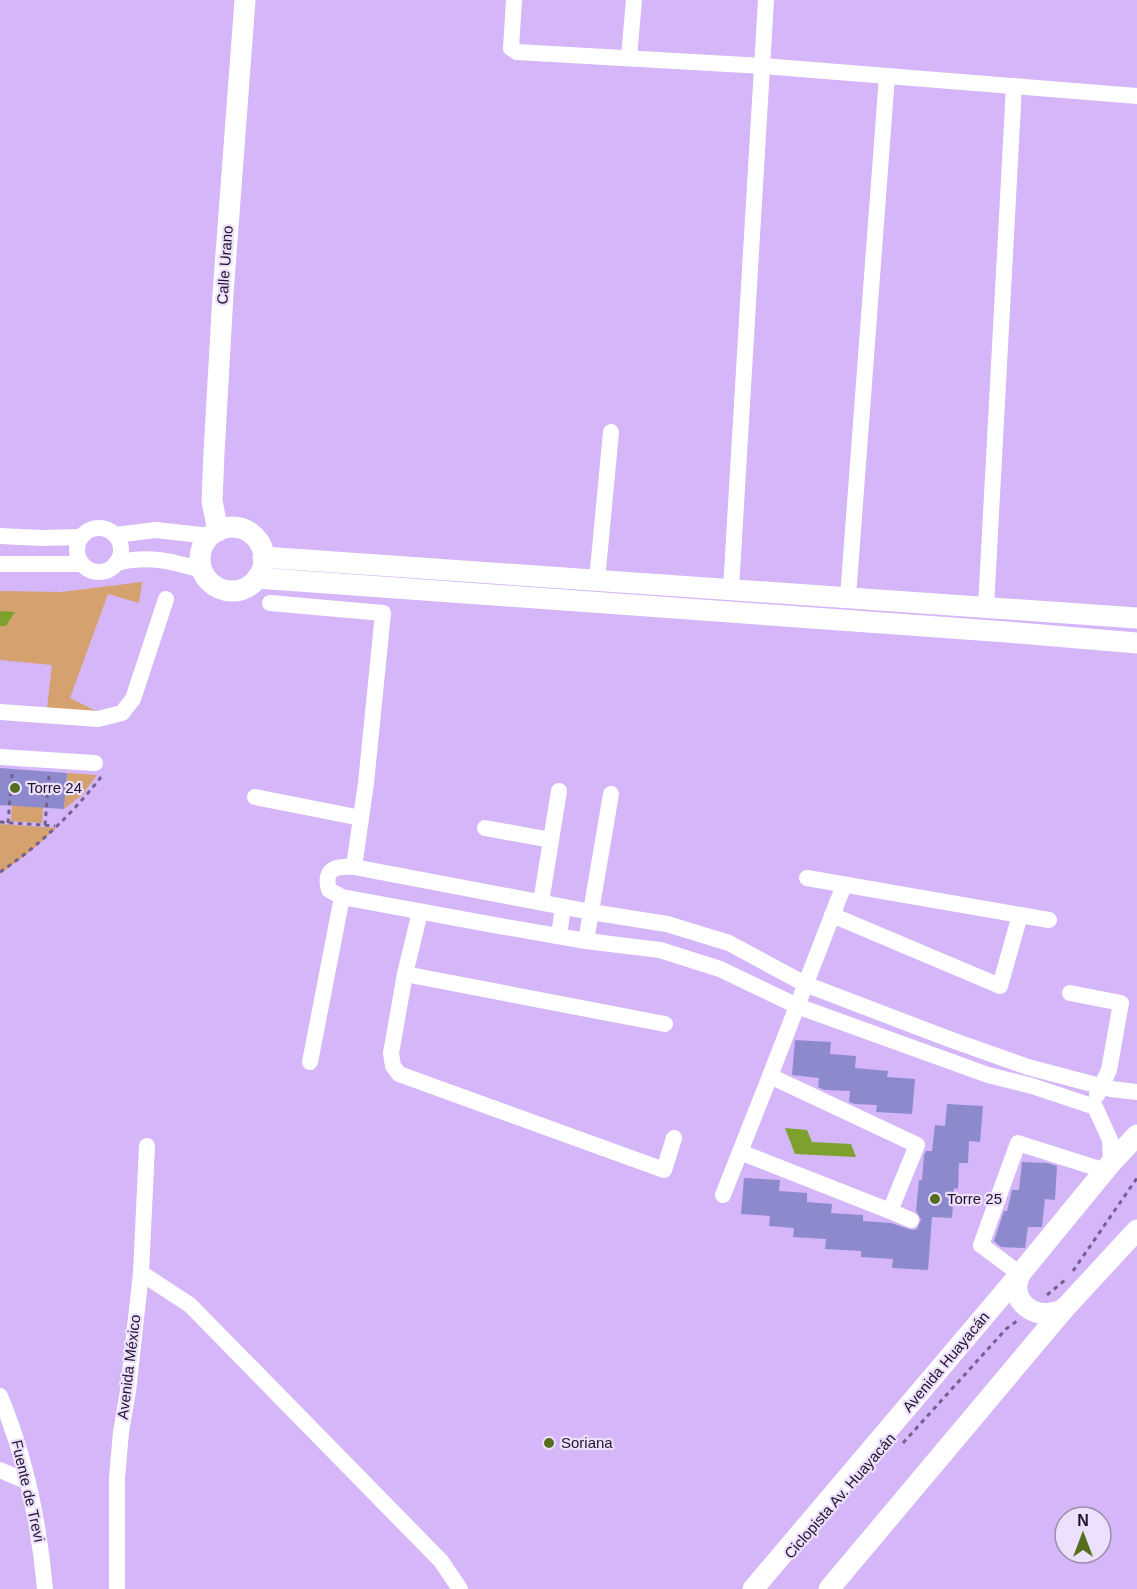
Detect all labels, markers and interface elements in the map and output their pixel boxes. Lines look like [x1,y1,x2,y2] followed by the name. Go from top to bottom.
[213,225,236,305] street label: Calle Urano
[27,779,82,796] place label: Torre 24
[8,781,22,795] marker: Torre 24
[947,1190,1002,1207] place label: Torre 25
[928,1192,942,1206] marker: Torre 25
[899,1308,993,1415] street label: Avenida Huayacán
[114,1313,143,1420] street label: Avenida México
[781,1430,899,1562] street label: Ciclopista Av. Huayacán
[561,1434,613,1451] place label: Soriana
[542,1436,556,1450] marker: Soriana
[8,1438,48,1544] street label: Fuente de Trevi
[1053,1505,1113,1565] north arrow
[1077,1512,1089,1529] text: N

